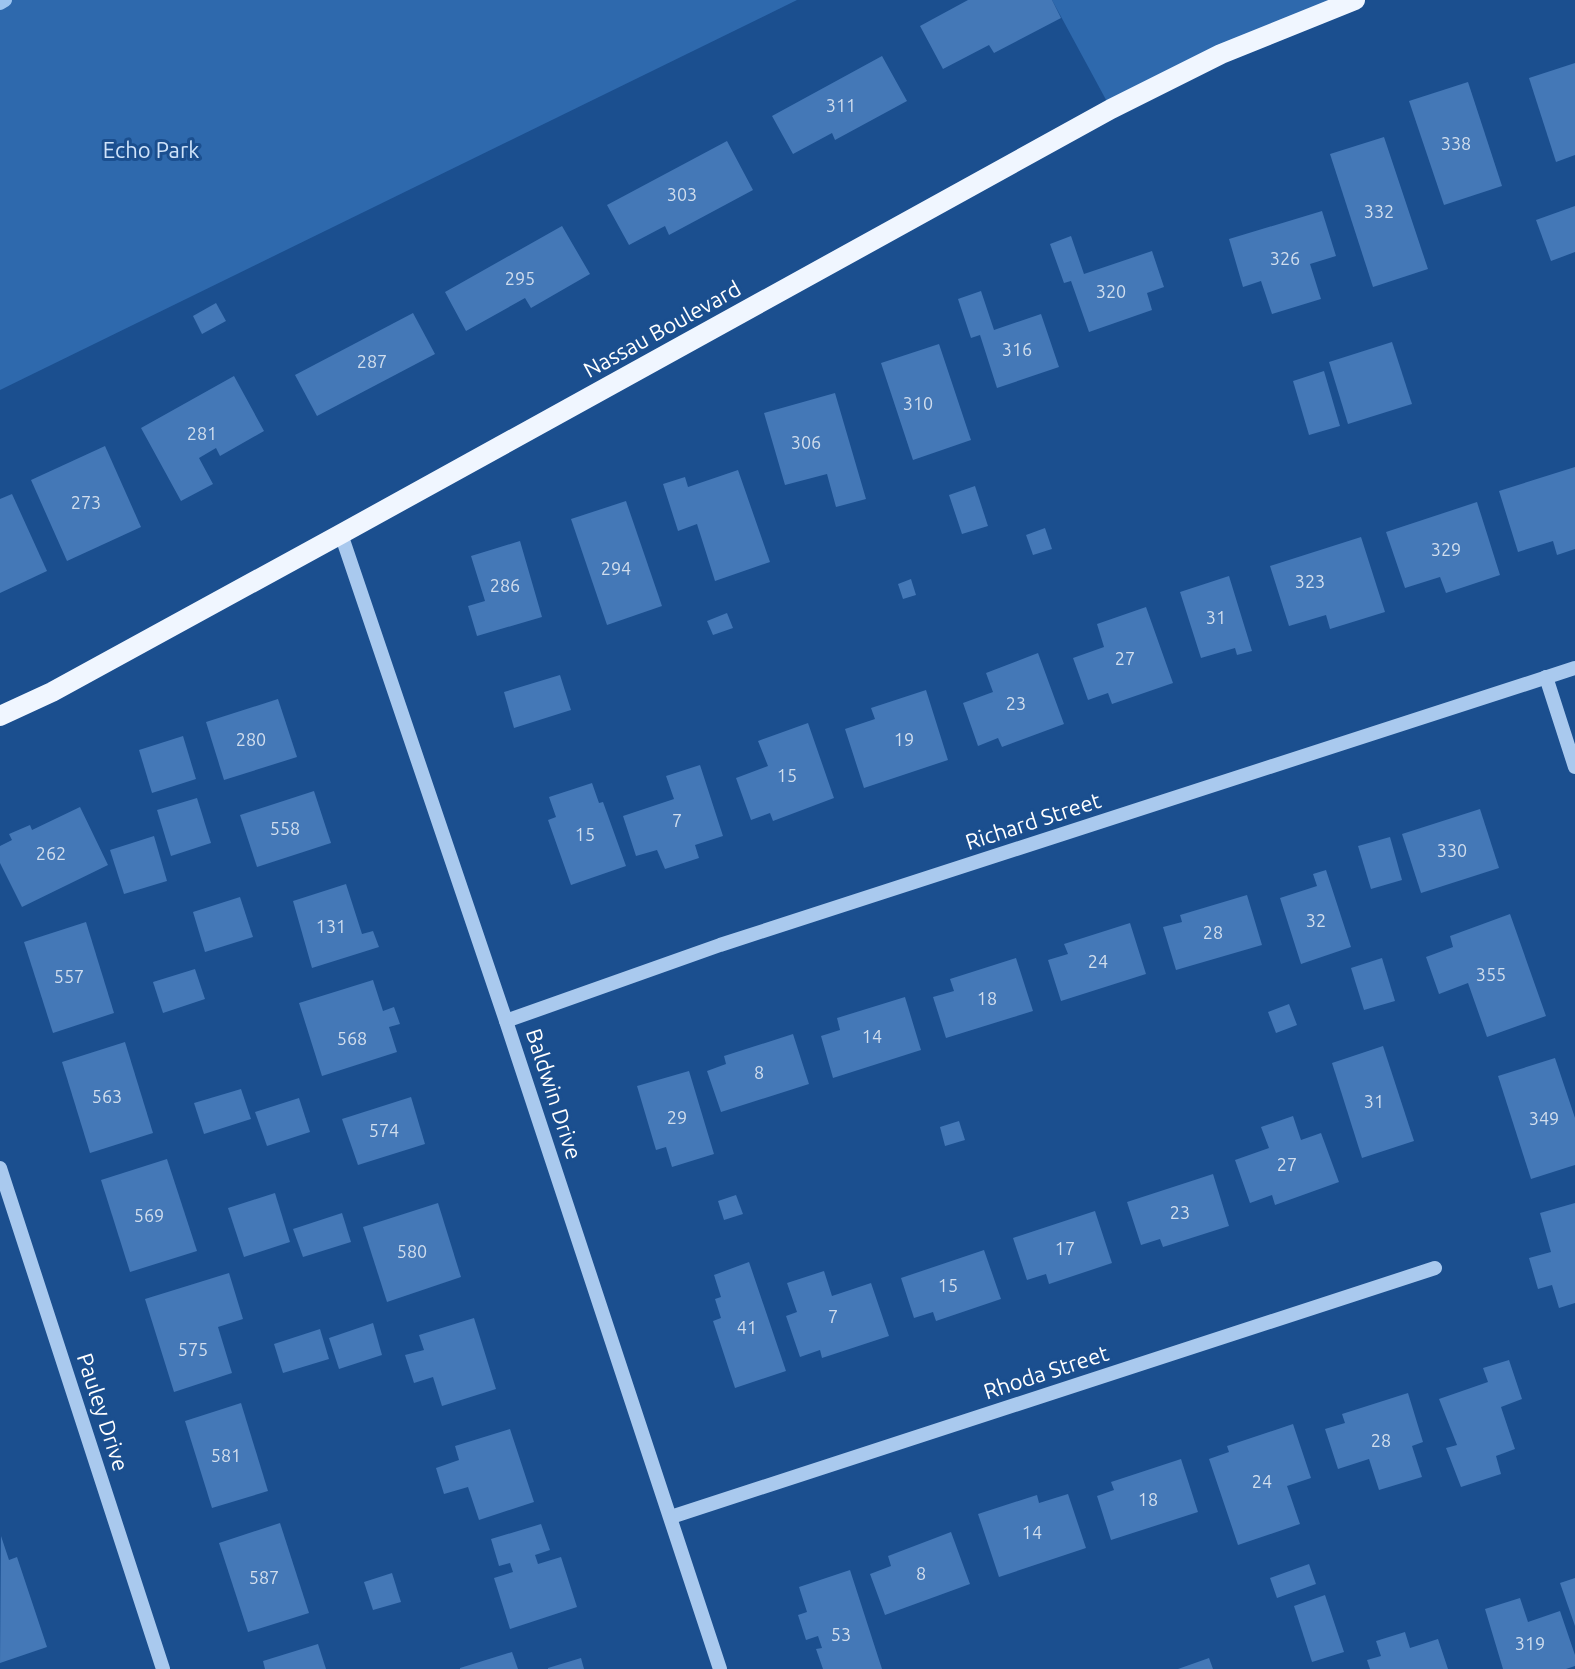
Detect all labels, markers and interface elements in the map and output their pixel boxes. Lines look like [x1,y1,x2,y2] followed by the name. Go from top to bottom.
[826,95,856,115] house number: 311
[1441,133,1471,153] house number: 338
[103,137,199,162] park label: Echo Park
[667,184,697,204] house number: 303
[1364,201,1394,221] house number: 332
[1270,248,1300,268] house number: 326
[505,268,535,288] house number: 295
[579,275,745,382] street label: Nassau Boulevard
[1096,281,1126,301] house number: 320
[1002,339,1032,359] house number: 316
[357,351,387,371] house number: 287
[903,393,933,413] house number: 310
[187,423,217,443] house number: 281
[791,432,821,452] house number: 306
[71,492,101,512] house number: 273
[1431,539,1461,559] house number: 329
[601,558,631,578] house number: 294
[1295,571,1325,591] house number: 323
[490,575,520,595] house number: 286
[1206,607,1226,627] house number: 31
[1115,648,1135,668] house number: 27
[1006,693,1026,713] house number: 23
[236,729,266,749] house number: 280
[894,729,914,749] house number: 19
[777,765,797,785] house number: 15
[962,787,1104,854] street label: Richard Street
[672,810,682,830] house number: 7
[270,818,300,838] house number: 558
[575,824,595,844] house number: 15
[1437,840,1467,860] house number: 330
[36,843,66,863] house number: 262
[1306,910,1326,930] house number: 32
[316,916,346,936] house number: 131
[1203,922,1223,942] house number: 28
[1088,951,1108,971] house number: 24
[1476,964,1506,984] house number: 355
[54,966,84,986] house number: 557
[977,988,997,1008] house number: 18
[522,1025,587,1162] street label: Baldwin Drive
[862,1026,882,1046] house number: 14
[337,1028,367,1048] house number: 568
[754,1062,764,1082] house number: 8
[92,1086,122,1106] house number: 563
[1364,1091,1384,1111] house number: 31
[667,1107,687,1127] house number: 29
[1529,1108,1559,1128] house number: 349
[369,1120,399,1140] house number: 574
[1277,1154,1297,1174] house number: 27
[1170,1202,1190,1222] house number: 23
[134,1205,164,1225] house number: 569
[1055,1238,1075,1258] house number: 17
[397,1241,427,1261] house number: 580
[938,1275,958,1295] house number: 15
[828,1306,838,1326] house number: 7
[737,1317,757,1337] house number: 41
[178,1339,208,1359] house number: 575
[980,1339,1112,1403] street label: Rhoda Street
[73,1350,134,1474] street label: Pauley Drive
[1371,1430,1391,1450] house number: 28
[211,1445,241,1465] house number: 581
[1252,1471,1272,1491] house number: 24
[1138,1489,1158,1509] house number: 18
[1022,1522,1042,1542] house number: 14
[916,1563,926,1583] house number: 8
[249,1567,279,1587] house number: 587
[831,1624,851,1644] house number: 53
[1515,1633,1545,1653] house number: 319

